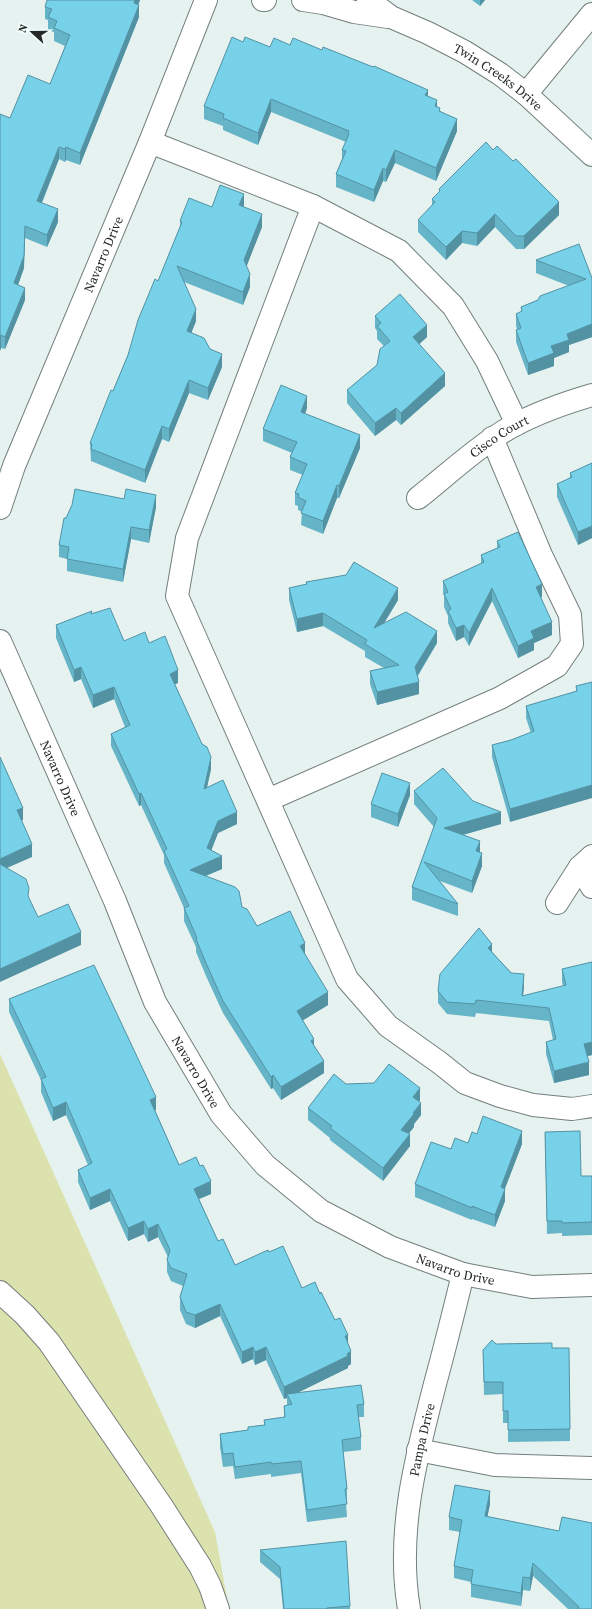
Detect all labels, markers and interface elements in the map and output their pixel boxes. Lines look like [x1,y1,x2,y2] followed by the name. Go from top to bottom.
[12,12,52,52] north arrow
[15,22,32,35] text: N
[451,40,547,115] street label: Twin Creeks Drive
[80,213,127,295] street label: Navarro Drive
[466,411,532,462] street label: Cisco Court
[36,738,85,819] street label: Navarro Drive
[168,1033,224,1112] street label: Navarro Drive
[414,1250,496,1289] street label: Navarro Drive
[405,1401,439,1478] street label: Pampa Drive

